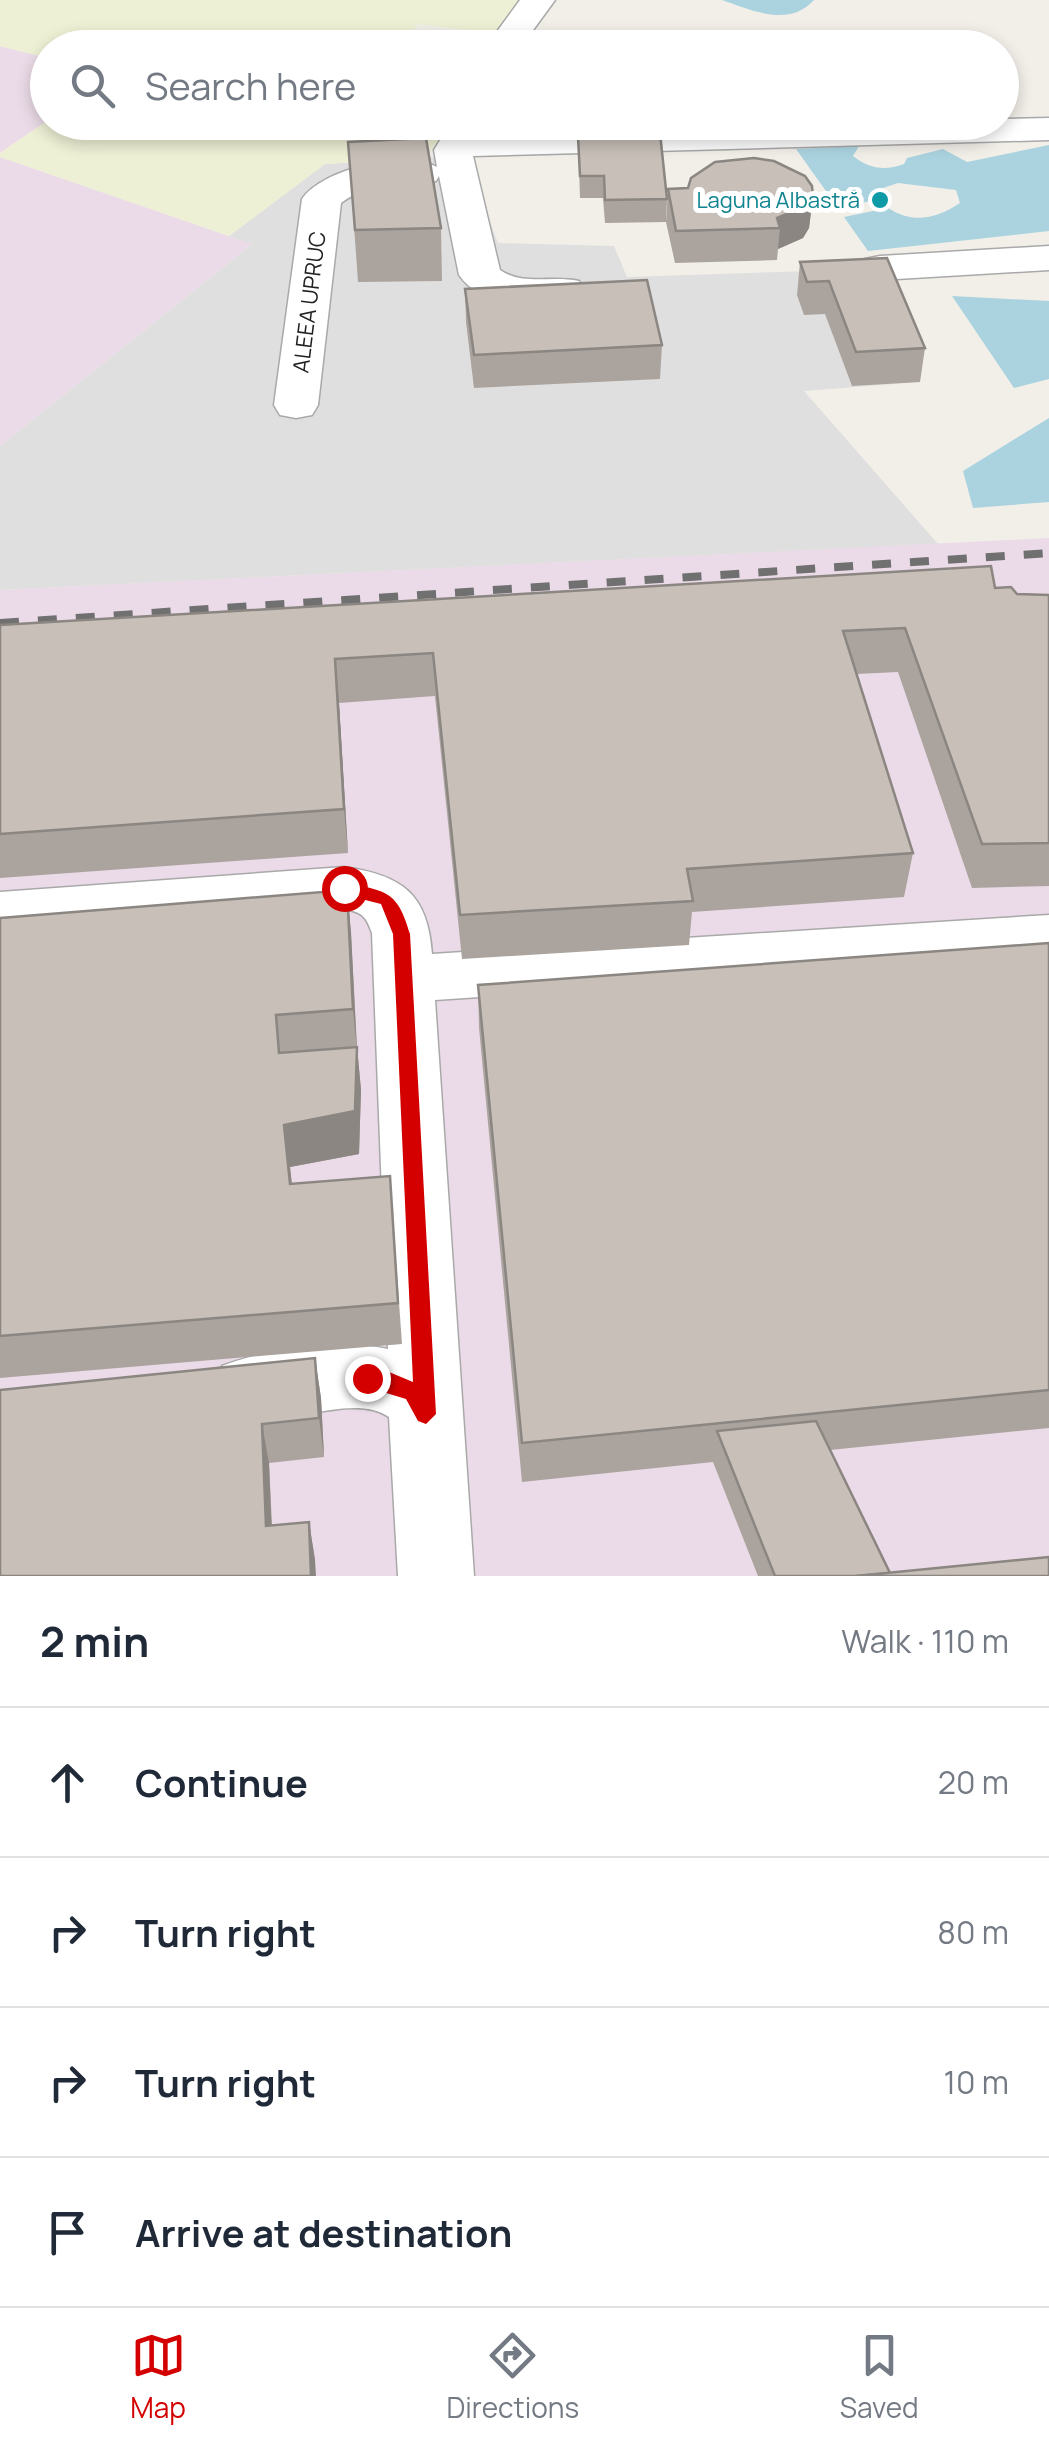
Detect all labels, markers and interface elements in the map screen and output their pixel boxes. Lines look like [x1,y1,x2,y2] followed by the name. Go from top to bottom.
[30,30,1019,140] search box
[65,58,120,113] icon: search
[145,59,356,111] text: Search here
[696,185,860,215] place label: Laguna Albastră
[869,189,891,211] marker: Laguna Albastră
[285,230,333,374] street label: ALEEA UPRUC
[322,866,368,912] route start
[345,1356,391,1402] route end
[40,1612,149,1670] text: 2 min
[841,1619,1009,1663] text: Walk · 110 m
[40,1755,95,1810] icon: ahead
[135,1756,308,1808] text: Continue
[938,1760,1009,1804] text: 20 m
[40,1905,95,1960] icon: right
[135,1906,316,1958] text: Turn right
[937,1910,1009,1954] text: 80 m
[40,2055,95,2110] icon: right
[135,2056,316,2108] text: Turn right
[943,2060,1009,2104] text: 10 m
[40,2205,95,2260] icon: arrive
[135,2206,512,2258] text: Arrive at destination
[130,2328,186,2426] tab: Map
[447,2328,579,2426] tab: Directions
[840,2328,919,2426] tab: Saved

